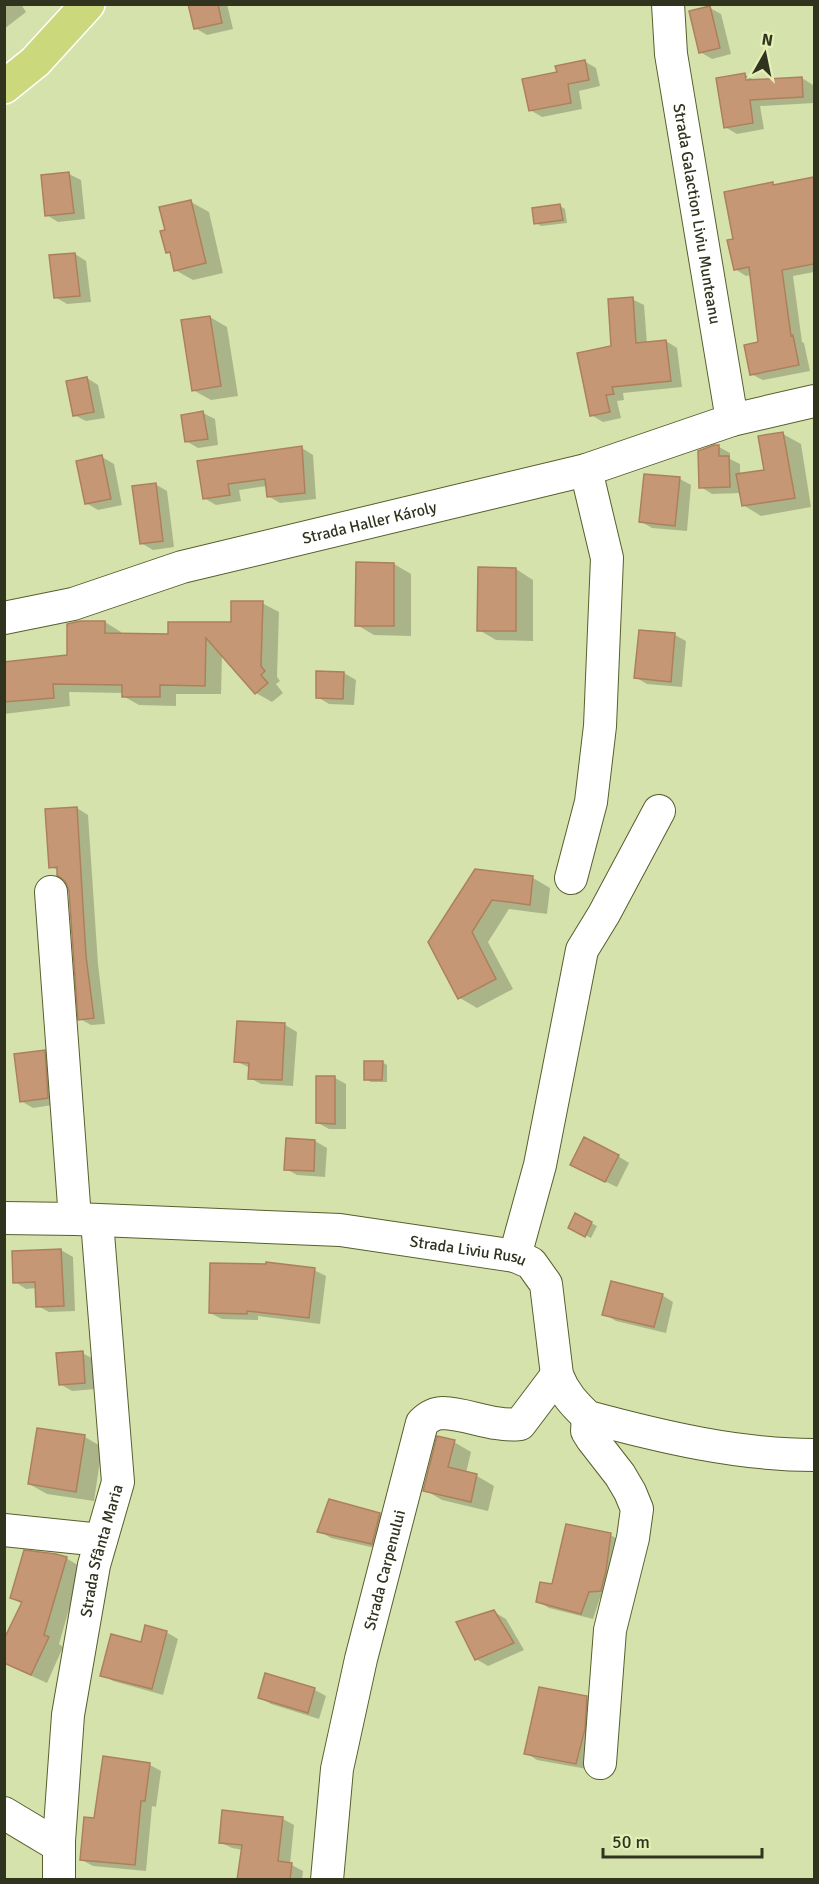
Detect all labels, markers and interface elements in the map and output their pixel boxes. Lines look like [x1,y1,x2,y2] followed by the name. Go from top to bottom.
[735,24,795,84] north arrow
[760,29,774,51] text: N
[668,102,725,326] street label: Strada Galaction Liviu Munteanu
[300,497,439,549] street label: Strada Haller Károly
[408,1231,530,1271] street label: Strada Liviu Rusu
[76,1482,128,1619] street label: Strada Sfânta Maria
[360,1508,410,1633] street label: Strada Carpenului
[603,1821,762,1859] scale bar
[612,1831,650,1853] text: 50 m

